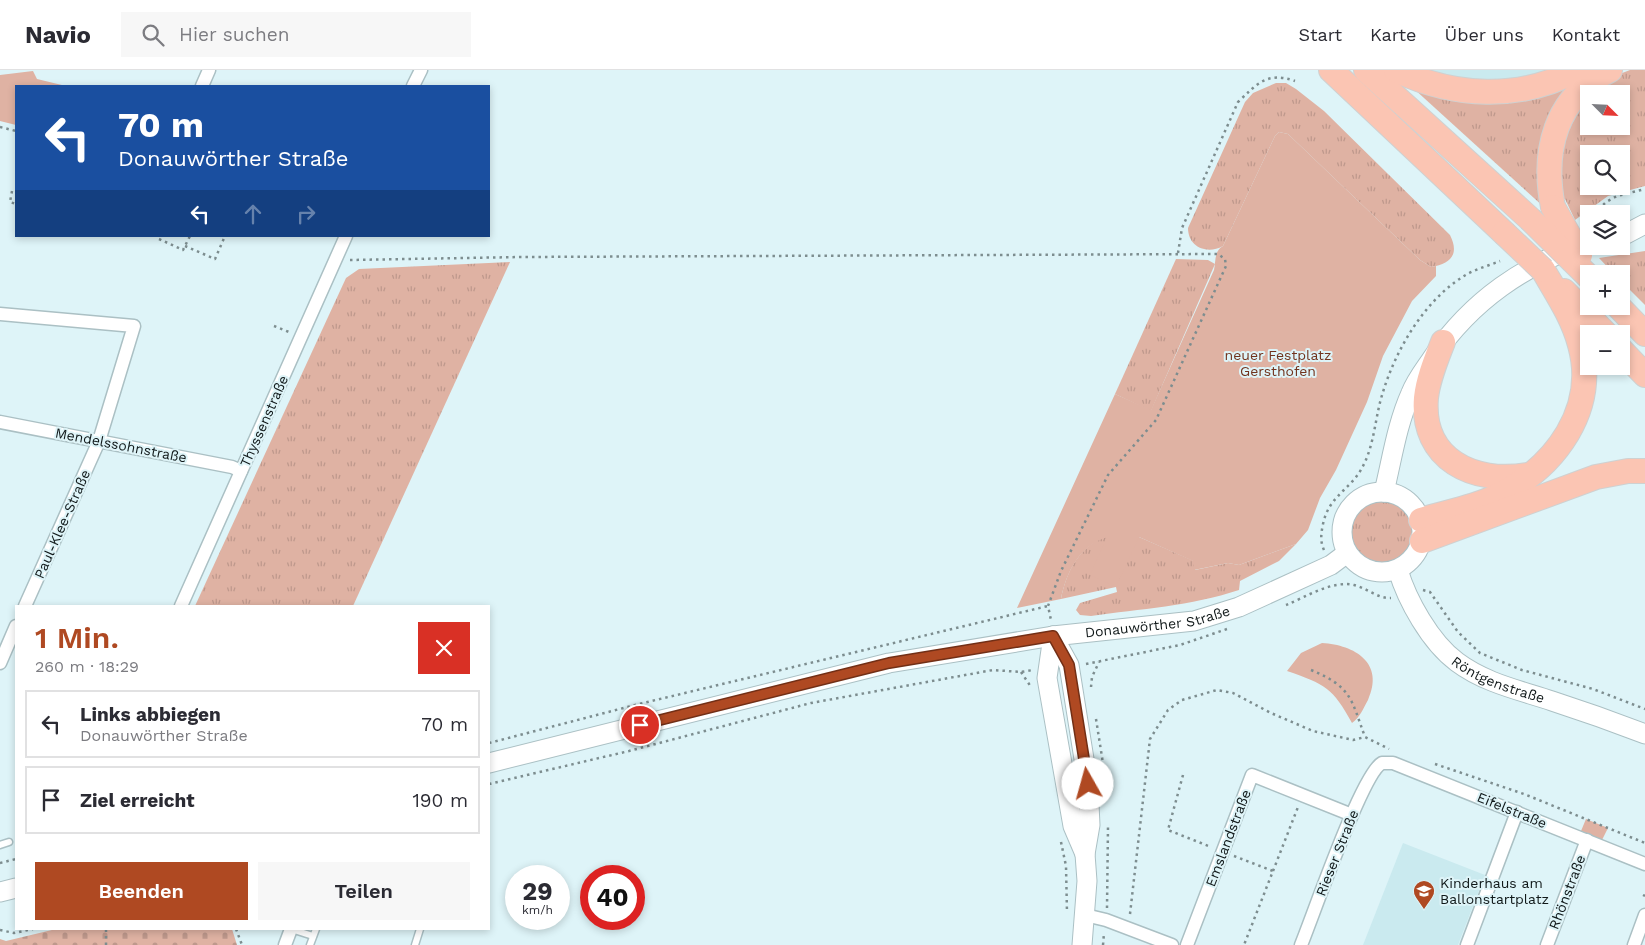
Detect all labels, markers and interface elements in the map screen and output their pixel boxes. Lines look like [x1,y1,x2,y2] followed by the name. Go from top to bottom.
[121,12,471,57] search box
[25,21,91,49] text: Navio
[139,21,167,49] icon: search
[179,23,290,46] text: Hier suchen
[1298,24,1342,45] text: Start
[1370,24,1417,45] text: Karte
[1445,24,1524,45] text: Über uns
[1552,24,1620,45] text: Kontakt
[1580,85,1630,135] north arrow
[1580,85,1630,375] map controls
[118,104,204,146] text: 70 m
[35,105,100,170] icon: left
[1580,145,1630,195] button: search
[118,146,348,171] text: Donauwörther Straße
[186,200,214,228] icon: left
[239,200,267,228] icon: ahead
[292,200,320,228] icon: right
[1580,205,1630,255] button: layers
[1580,265,1630,315] button: +
[1580,325,1630,375] button: −
[1225,347,1331,379] park label: neuer Festplatz Gersthofen
[237,373,291,469] street label: Thyssenstraße
[54,424,188,466] street label: Mendelssohnstraße
[31,467,93,581] street label: Paul-Klee-Straße
[1084,602,1232,641] street label: Donauwörther Straße
[35,620,119,655] text: 1 Min.
[418,622,470,674] button: close
[1449,653,1546,706] street label: Röntgenstraße
[35,657,139,676] text: 260 m · 18:29
[80,703,221,726] text: Links abbiegen
[619,704,661,746] pin
[37,710,65,738] icon: left
[626,711,654,739] icon: arrive
[421,713,468,736] text: 70 m
[80,726,248,745] text: Donauwörther Straße
[1061,757,1113,809] position arrow
[37,786,65,814] icon: arrive
[1202,787,1254,889] street label: Emslandstraße
[80,789,195,812] text: Ziel erreicht
[412,789,468,812] text: 190 m
[1475,789,1549,831] street label: Eifelstraße
[1312,808,1362,898] street label: Rieser Straße
[1545,853,1589,931] street label: Rhönstraße
[35,862,248,920] button: Beenden
[258,862,470,920] button: Teilen
[580,865,645,930] speed limit sign: 40
[1440,875,1549,907] place label: Kinderhaus am Ballonstartplatz
[522,877,553,906] text: 29
[1412,879,1436,910] school or university icon: Kinderhaus am Ballonstartplatz
[522,903,553,917] text: km/h

